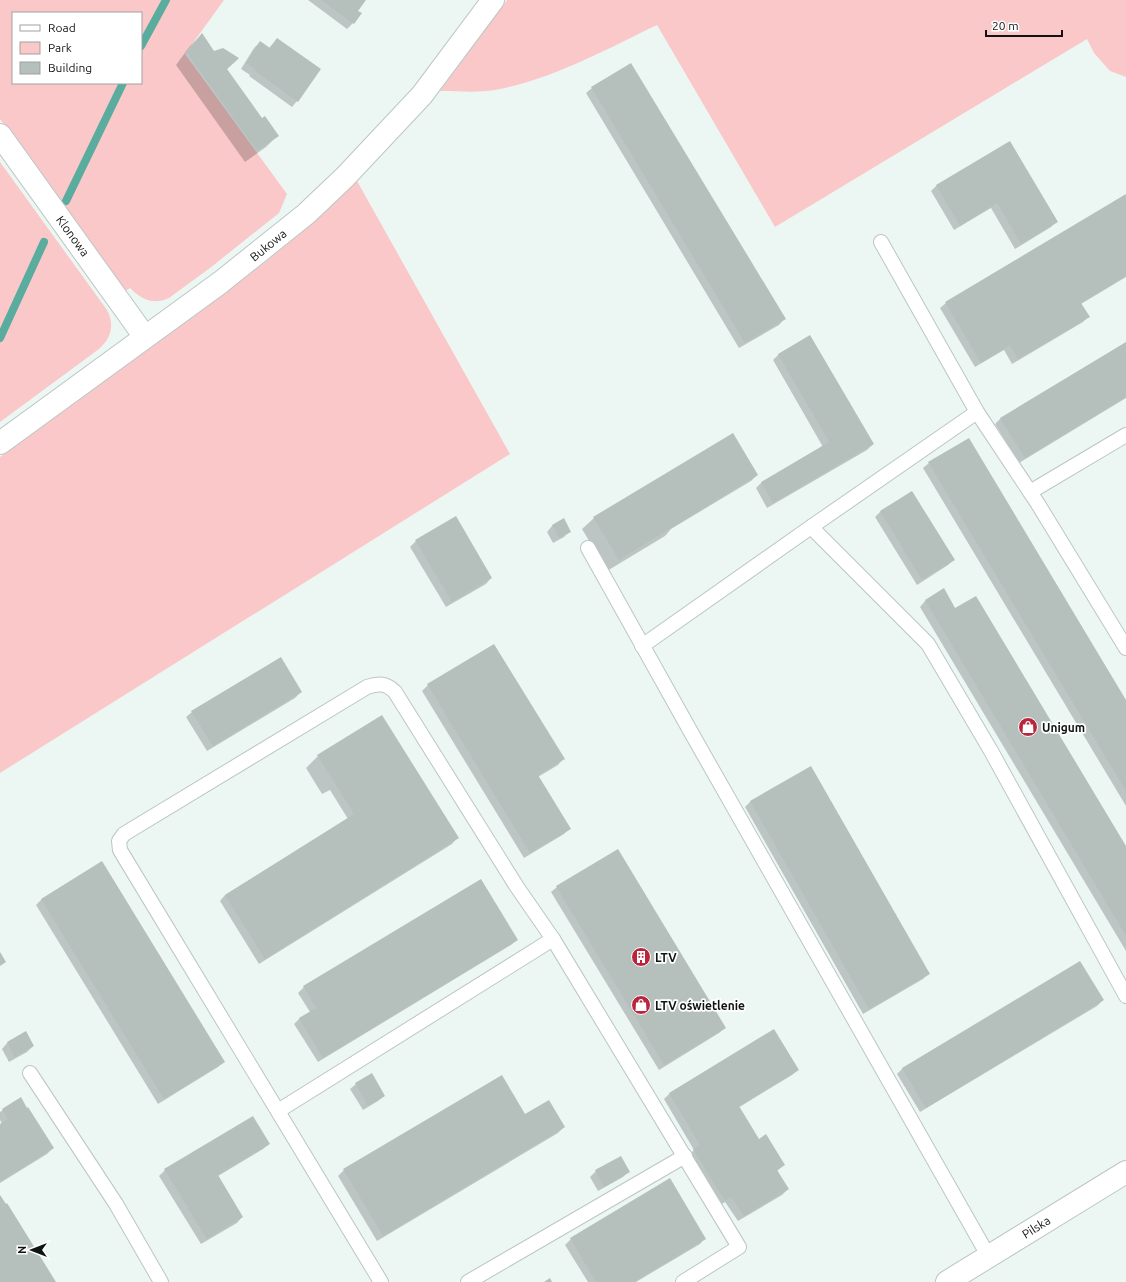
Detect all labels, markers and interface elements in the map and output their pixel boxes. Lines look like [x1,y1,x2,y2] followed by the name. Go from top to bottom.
[12,12,142,84] legend
[986,12,1062,38] scale bar
[992,19,1019,32] text: 20 m
[48,21,76,34] text: Road
[48,41,72,54] text: Park
[48,61,92,74] text: Building
[54,213,92,259] street label: Klonowa
[247,226,289,264] street label: Bukowa
[1017,716,1039,738] shop icon: Unigum
[1042,721,1085,734] place label: Unigum
[630,946,652,968] building icon: LTV
[655,951,677,964] place label: LTV
[630,994,652,1016] shop icon: LTV oświetlenie
[655,999,745,1012] place label: LTV oświetlenie
[1020,1213,1052,1241] street label: Pilska
[12,1230,52,1270] north arrow
[16,1246,28,1254] text: N

